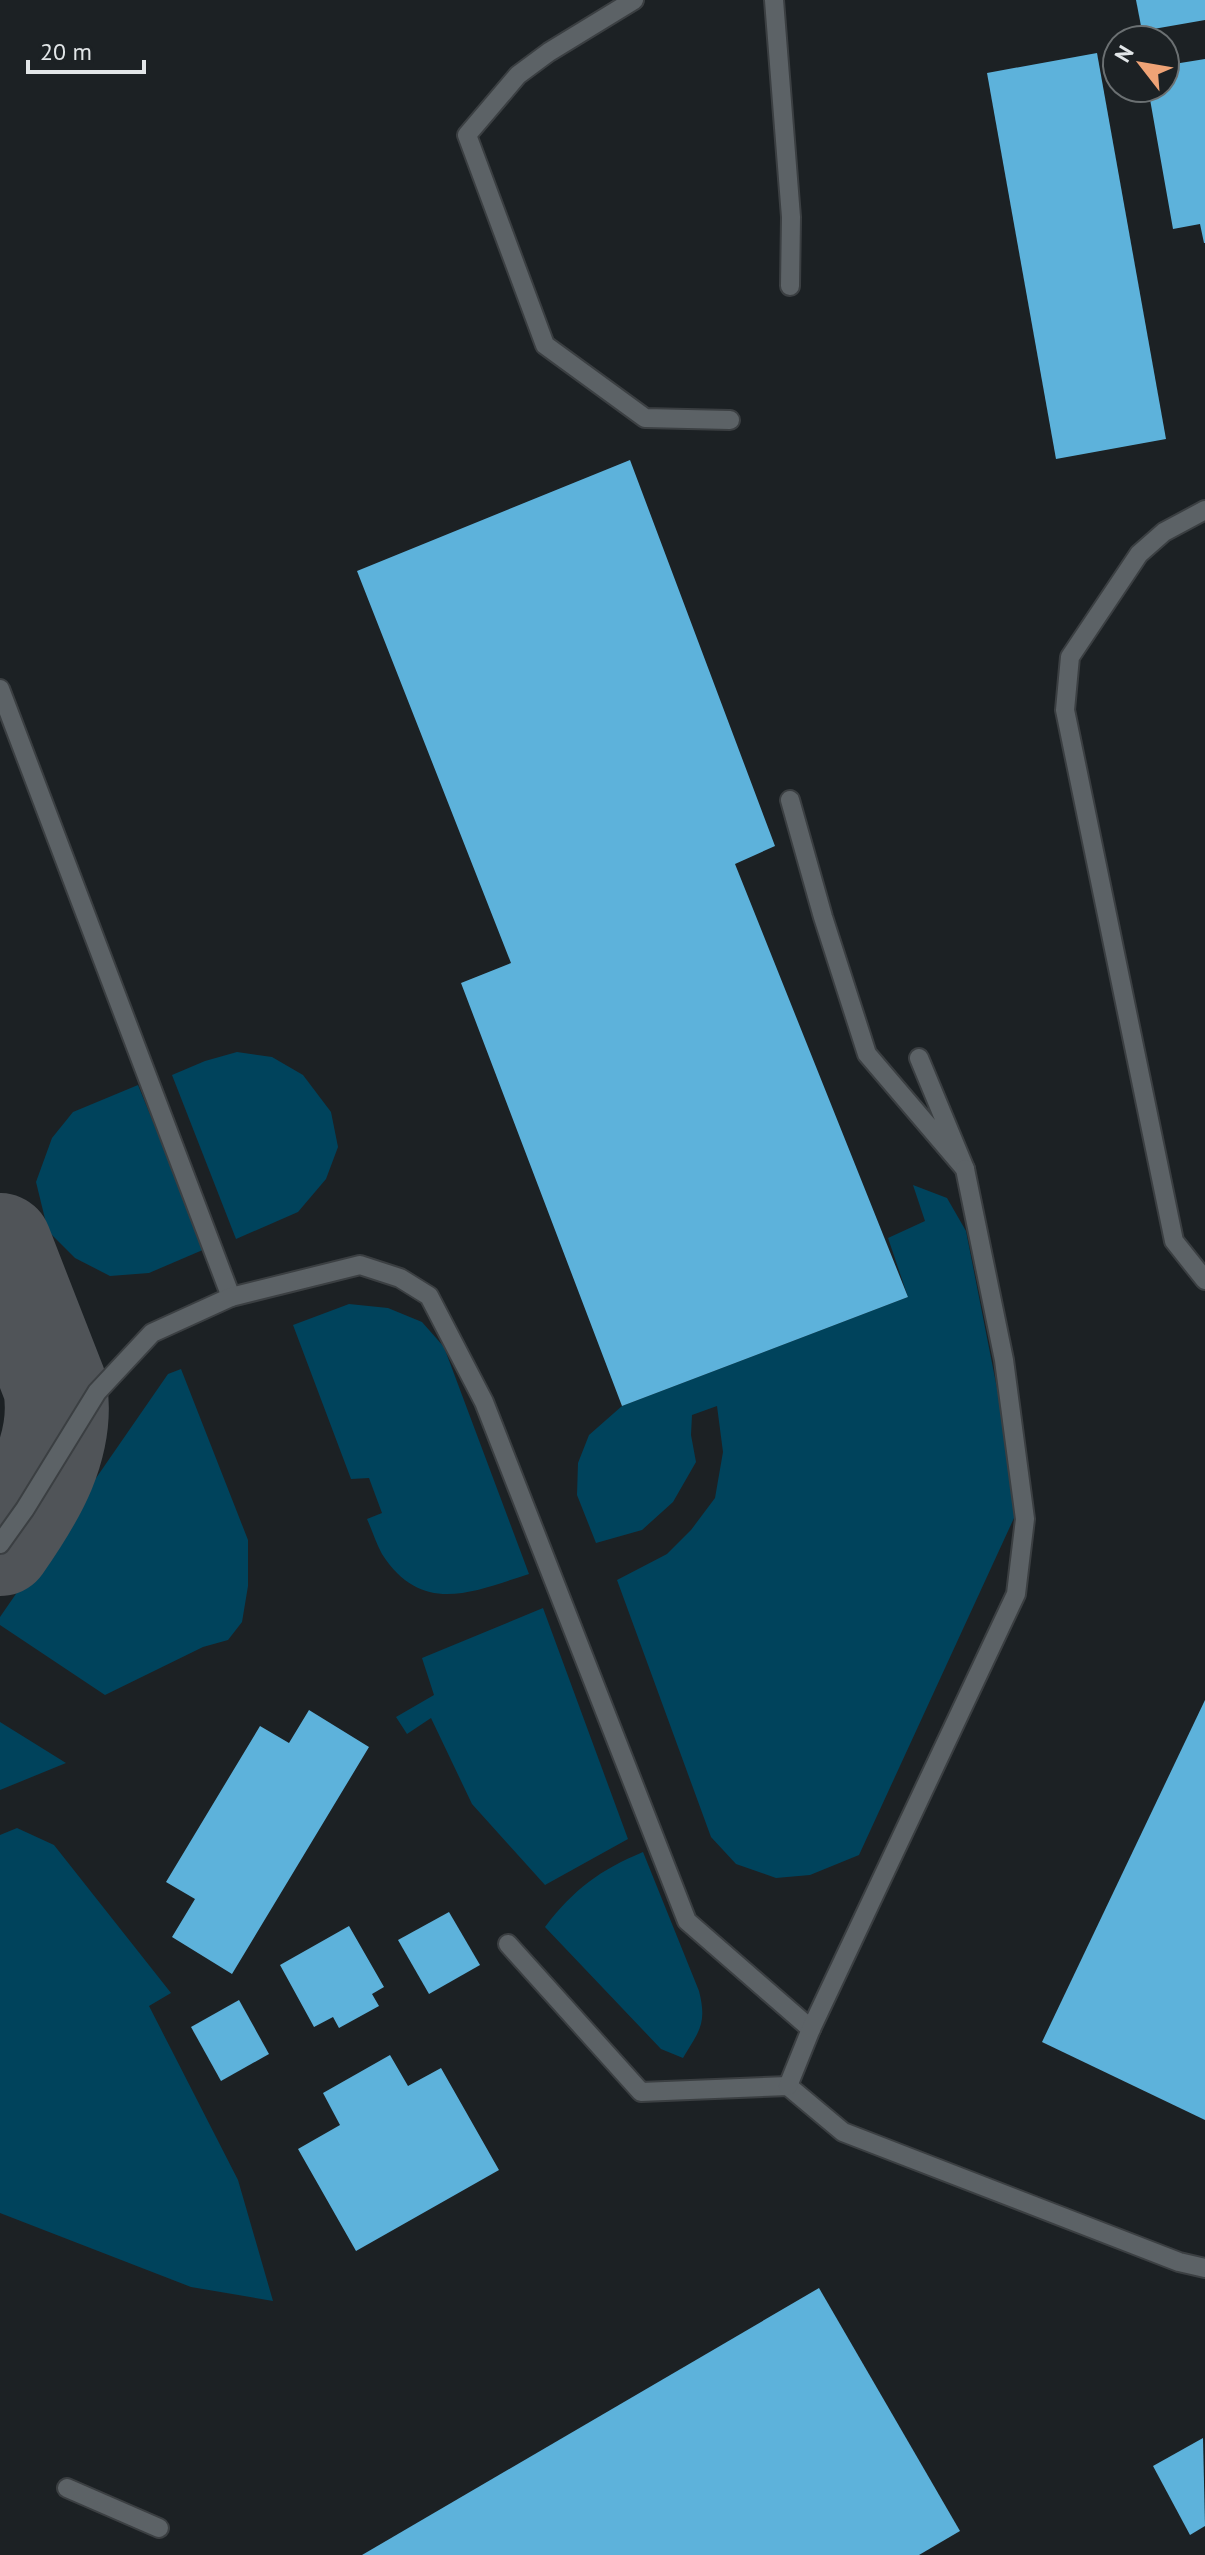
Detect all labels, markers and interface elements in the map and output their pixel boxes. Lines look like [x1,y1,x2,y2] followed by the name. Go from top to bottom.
[28,24,144,74] scale bar
[1101,24,1181,104] north arrow
[40,36,92,67] text: 20 m
[1108,40,1140,67] text: N

